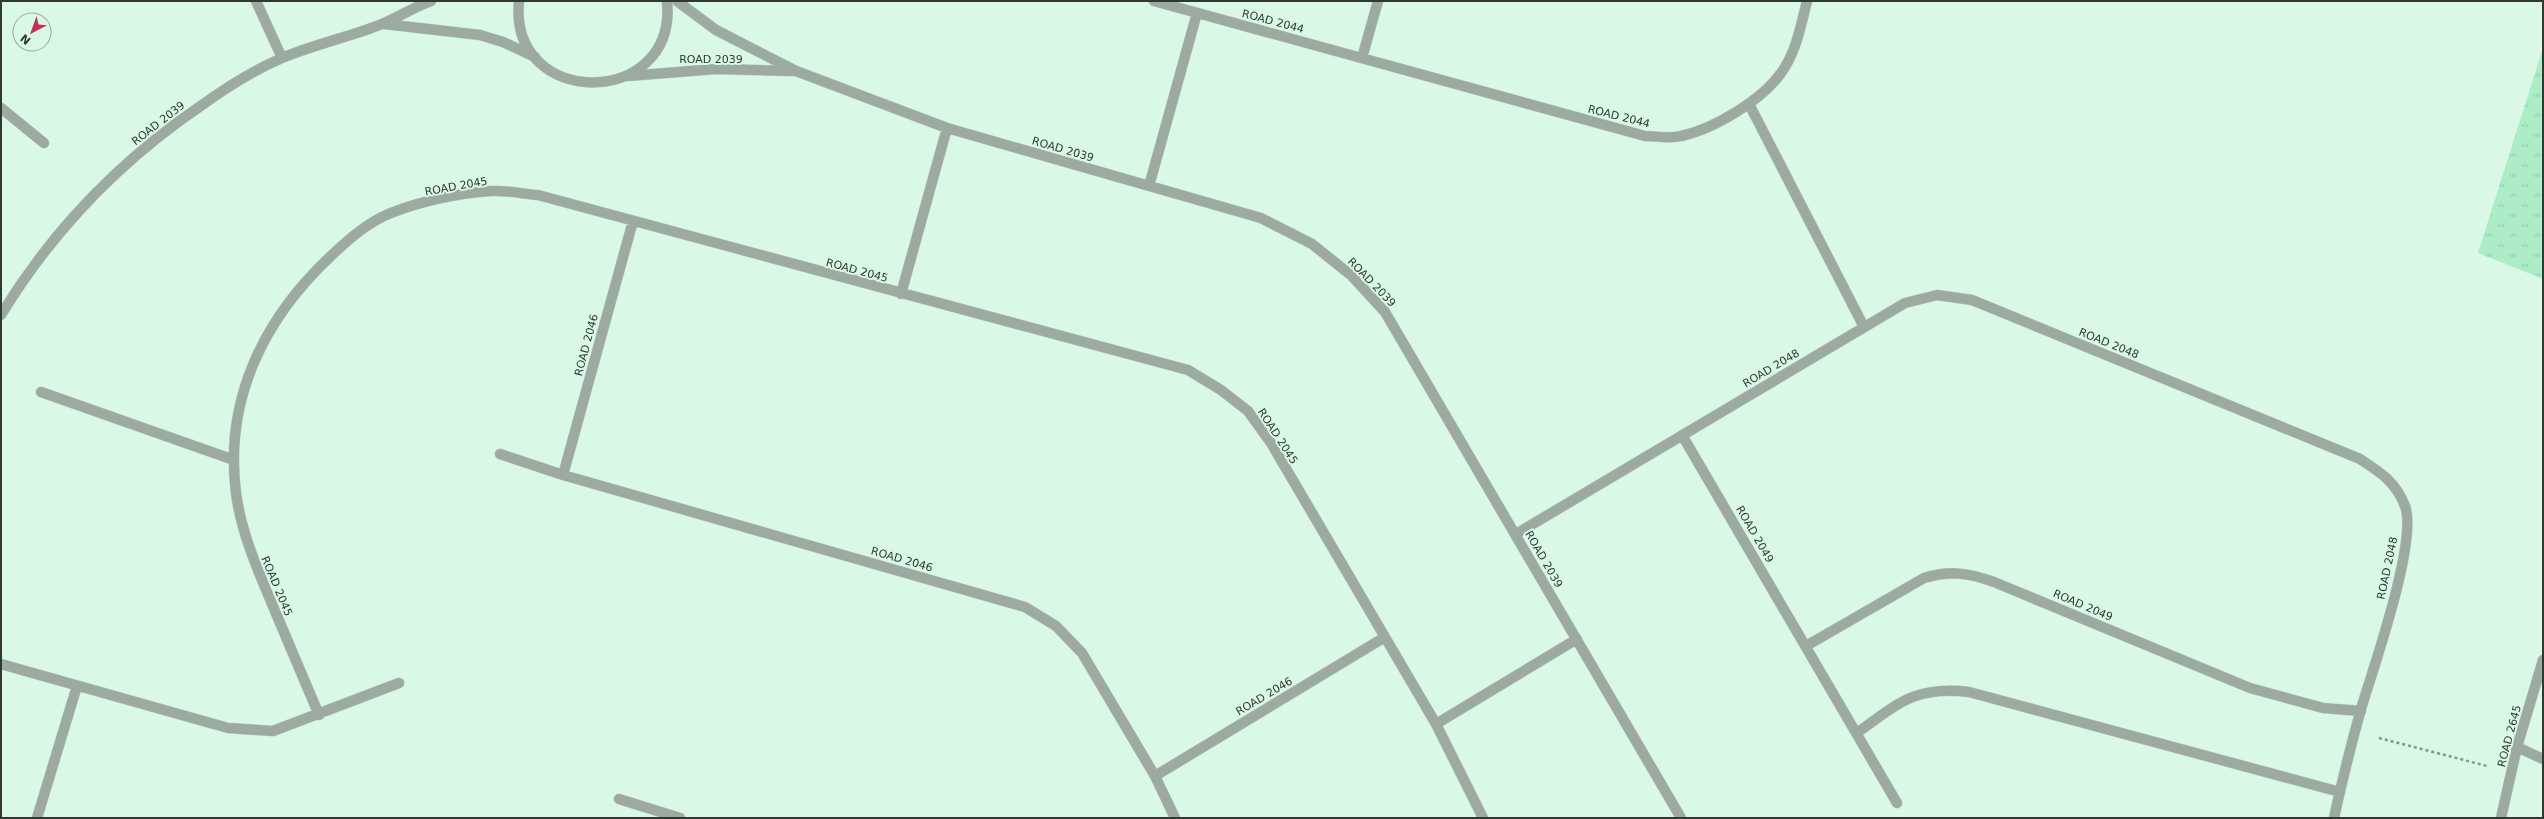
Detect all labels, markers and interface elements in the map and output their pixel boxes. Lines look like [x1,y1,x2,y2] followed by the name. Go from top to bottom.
[1240,7,1305,36] street label: ROAD 2044
[12,12,52,52] north arrow
[18,31,34,47] text: N
[679,53,743,66] street label: ROAD 2039
[129,99,187,148] street label: ROAD 2039
[1586,102,1651,130] street label: ROAD 2044
[1031,134,1095,164] street label: ROAD 2039
[424,175,489,198] street label: ROAD 2045
[1345,255,1398,310] street label: ROAD 2039
[824,256,889,285] street label: ROAD 2045
[572,313,601,378] street label: ROAD 2046
[2077,326,2141,361] street label: ROAD 2048
[1741,346,1802,390] street label: ROAD 2048
[1255,406,1300,466] street label: ROAD 2045
[1733,503,1776,565] street label: ROAD 2049
[1522,528,1565,590] street label: ROAD 2039
[2375,536,2400,601] street label: ROAD 2048
[870,544,934,574] street label: ROAD 2046
[258,554,295,618] street label: ROAD 2045
[2051,587,2115,624] street label: ROAD 2049
[1234,674,1295,718] street label: ROAD 2046
[2495,704,2524,769] street label: ROAD 2645

